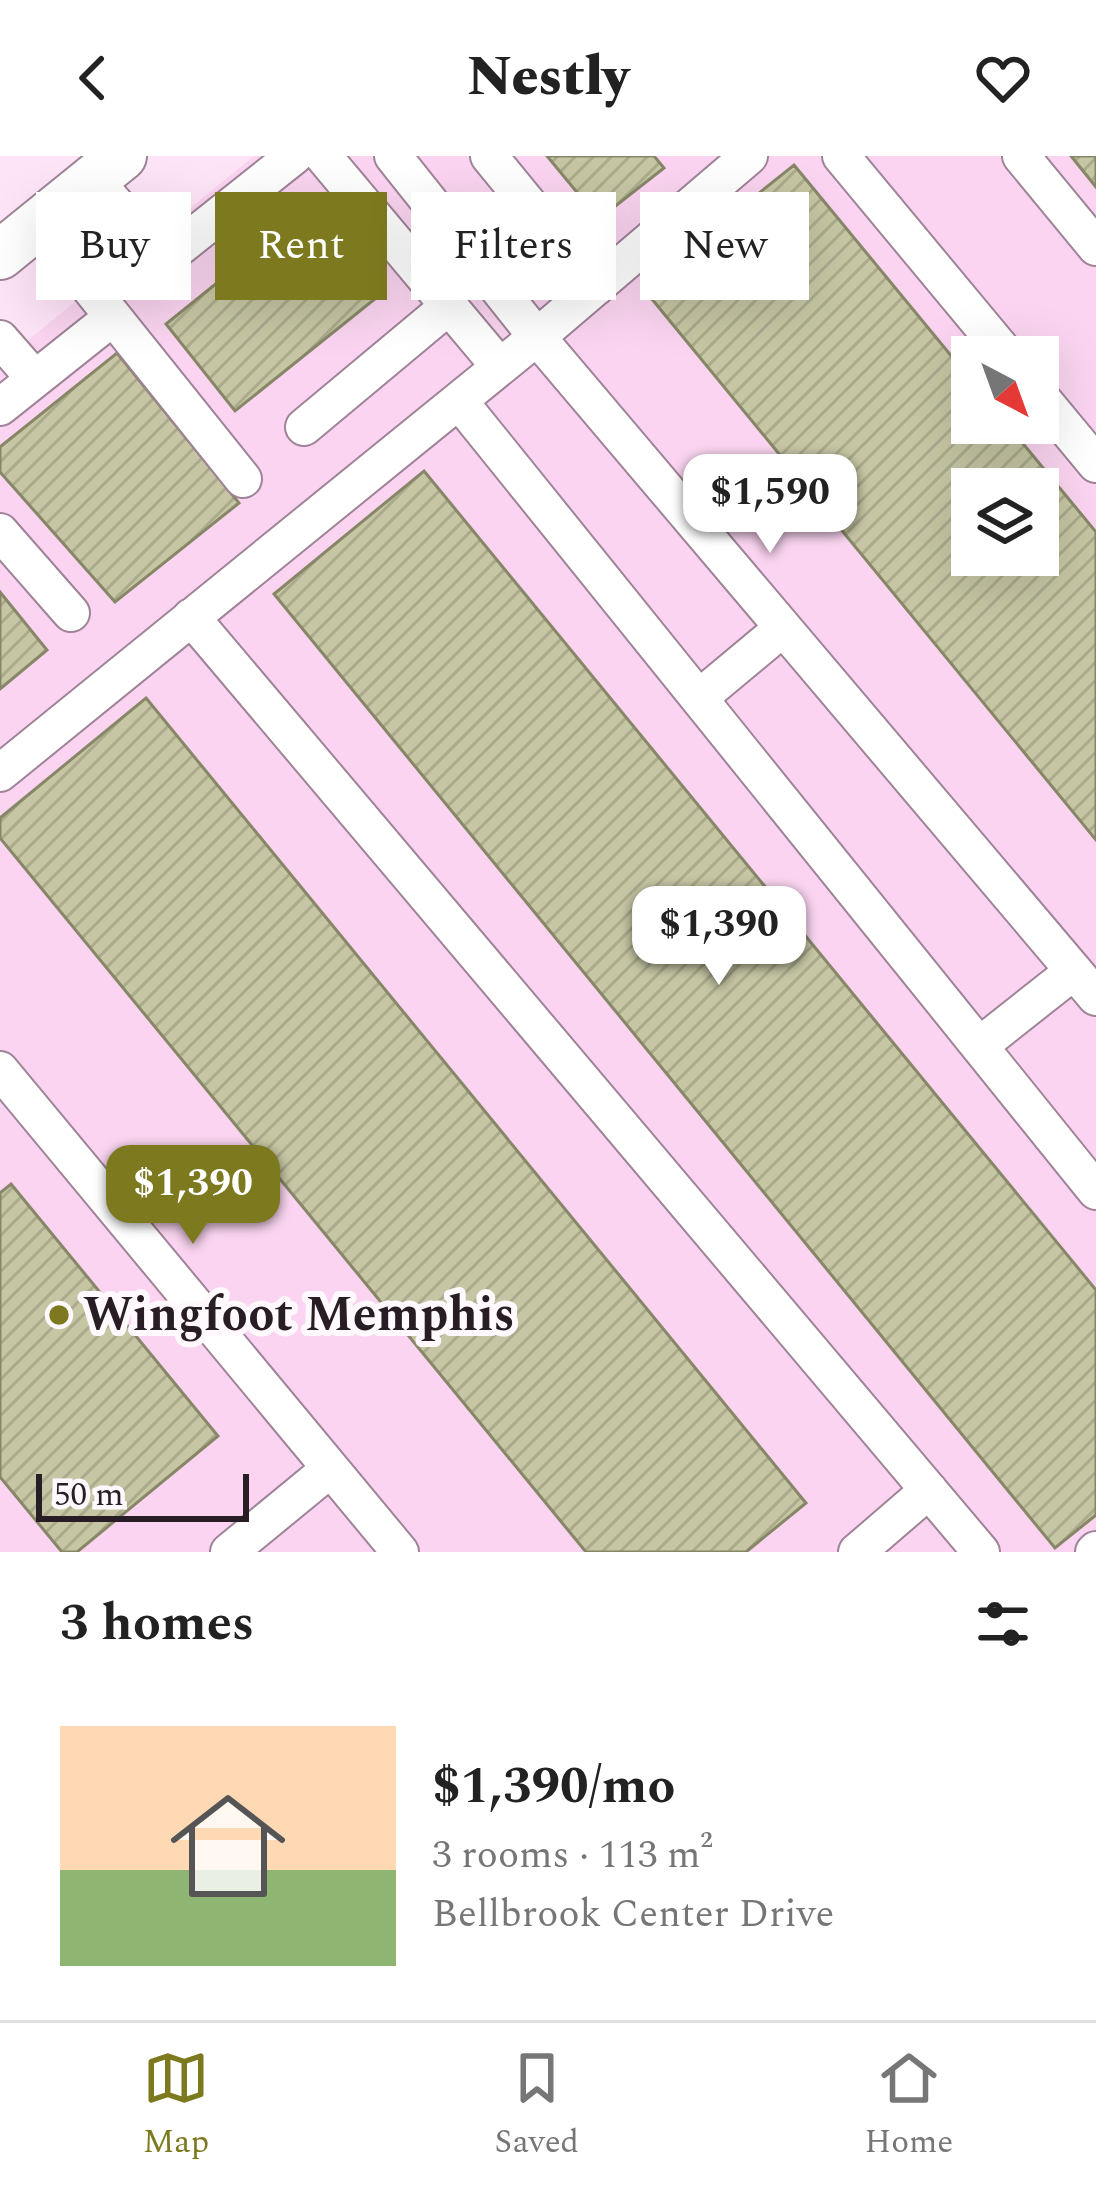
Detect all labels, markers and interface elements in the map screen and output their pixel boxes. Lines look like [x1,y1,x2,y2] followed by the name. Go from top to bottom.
[467,37,629,119] text: Nestly
[60,45,126,111] icon: back
[970,45,1036,111] icon: heart
[36,192,191,300] chip: Buy
[215,192,387,300] chip: Rent
[411,192,616,300] chip: Filters
[640,192,809,300] chip: New
[951,336,1059,444] north arrow
[951,336,1059,576] map controls
[672,454,868,556] pin: $1,590
[710,463,830,522] text: $1,590
[951,468,1059,576] button: layers
[621,886,817,988] pin: $1,390
[659,895,779,954] text: $1,390
[95,1145,291,1247] pin: $1,390
[133,1154,253,1213] text: $1,390
[83,1279,515,1352] place label: Wingfoot Memphis
[46,1302,72,1328] marker: Wingfoot Memphis
[36,1468,249,1521] scale bar
[54,1470,124,1520] text: 50 m
[60,1585,254,1663] text: 3 homes
[970,1591,1036,1657] icon: filters
[432,1748,675,1826] text: $1,390/mo
[156,1774,300,1918] icon: home
[432,1826,713,1885] text: 3 rooms · 113 m²
[432,1885,834,1944] text: Bellbrook Center Drive
[143,2045,209,2167] tab: Map
[494,2045,579,2167] tab: Saved
[864,2045,953,2167] tab: Home

